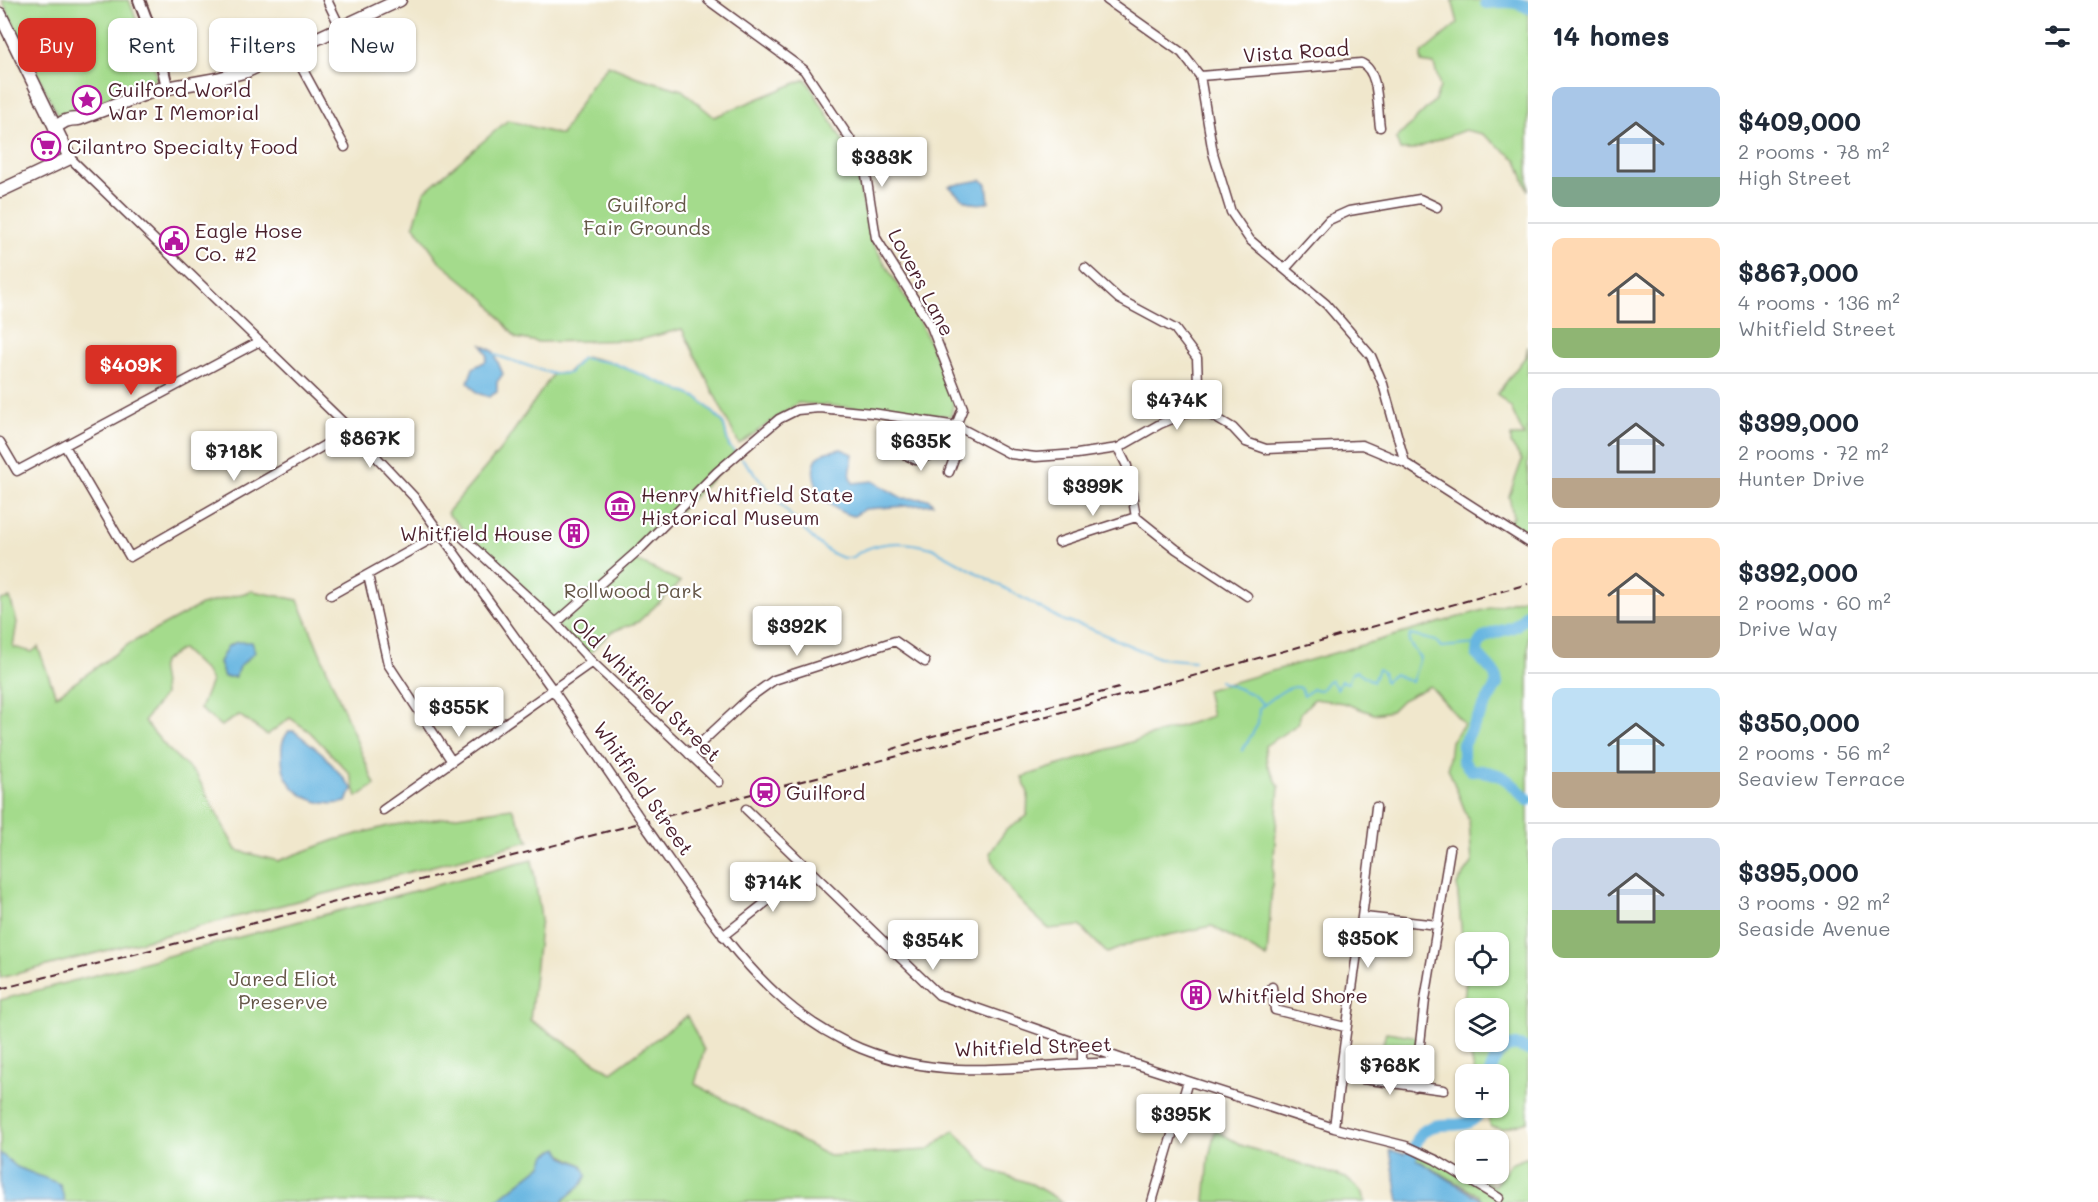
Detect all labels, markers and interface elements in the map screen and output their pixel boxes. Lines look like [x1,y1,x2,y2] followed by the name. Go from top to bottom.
[18,18,96,72] chip: Buy
[108,18,197,72] chip: Rent
[209,18,317,72] chip: Filters
[329,18,416,72] chip: New
[1552,19,1670,53] text: 14 homes
[2041,20,2074,53] icon: filters
[1242,34,1350,68] street label: Vista Road
[108,76,259,125] place label: Guilford World War I Memorial
[71,84,103,116] place icon: Guilford World War I Memorial
[1738,104,1861,138] text: $409,000
[1600,111,1672,183] icon: home
[30,130,62,162] supermarket icon: Cilantro Specialty Food
[67,133,298,159] place label: Cilantro Specialty Food
[840,137,924,188] pin: $383K
[1738,138,1890,164] text: 2 rooms · 78 m²
[851,143,913,169] text: $383K
[1738,164,1851,190] text: High Street
[583,191,711,240] park label: Guilford Fair Grounds
[195,217,303,266] place label: Eagle Hose Co. #2
[883,224,961,340] street label: Lovers Lane
[158,225,190,257] public building icon: Eagle Hose Co. #2
[1738,255,1859,289] text: $867,000
[1600,262,1672,334] icon: home
[1738,289,1900,315] text: 4 rooms · 136 m²
[1738,315,1896,341] text: Whitfield Street
[89,345,173,396] pin: $409K
[99,351,163,377] text: $409K
[1135,380,1219,431] pin: $474K
[1146,386,1208,412] text: $474K
[1738,405,1859,439] text: $399,000
[1600,412,1672,484] icon: home
[328,418,412,469] pin: $867K
[879,421,963,472] pin: $635K
[339,424,401,450] text: $867K
[890,427,952,453] text: $635K
[192,431,276,482] pin: $718K
[205,437,263,463] text: $718K
[1738,439,1889,465] text: 2 rooms · 72 m²
[1738,465,1865,491] text: Hunter Drive
[1051,466,1135,517] pin: $399K
[1062,472,1124,498] text: $399K
[641,481,853,530] place label: Henry Whitfield State Historical Museum
[604,490,636,522] museum icon: Henry Whitfield State Historical Museum
[558,517,590,549] building icon: Whitfield House
[400,520,553,546] place label: Whitfield House
[1738,555,1858,589] text: $392,000
[1600,562,1672,634] icon: home
[564,577,702,603] park label: Rollwood Park
[1738,589,1891,615] text: 2 rooms · 60 m²
[755,606,839,657] pin: $392K
[567,611,727,767] street label: Old Whitfield Street
[767,612,827,638] text: $392K
[1738,615,1838,641] text: Drive Way
[417,687,501,738] pin: $355K
[429,693,489,719] text: $355K
[1738,705,1860,739] text: $350,000
[1600,712,1672,784] icon: home
[588,716,700,860] street label: Whitfield Street
[1738,739,1890,765] text: 2 rooms · 56 m²
[1738,765,1905,791] text: Seaview Terrace
[749,776,781,808] station icon: Guilford
[786,779,865,805] place label: Guilford
[1738,855,1859,889] text: $395,000
[731,862,815,913] pin: $714K
[1600,862,1672,934] icon: home
[744,868,802,894] text: $714K
[1738,889,1890,915] text: 3 rooms · 92 m²
[1738,915,1891,941] text: Seaside Avenue
[1326,918,1410,969] pin: $350K
[891,920,975,971] pin: $354K
[1337,924,1399,950] text: $350K
[902,926,964,952] text: $354K
[1455,932,1509,1184] map controls
[1455,932,1509,986] button: locate
[229,965,337,1014] park label: Jared Eliot Preserve
[1180,979,1212,1011] building icon: Whitfield Shore
[1217,982,1368,1008] place label: Whitfield Shore
[1455,998,1509,1052] button: layers
[954,1030,1112,1062] street label: Whitfield Street
[1348,1045,1432,1096] pin: $768K
[1359,1051,1421,1077] text: $768K
[1455,1064,1509,1118] button: +
[1139,1094,1223,1145] pin: $395K
[1150,1100,1212,1126] text: $395K
[1455,1130,1509,1184] button: −

